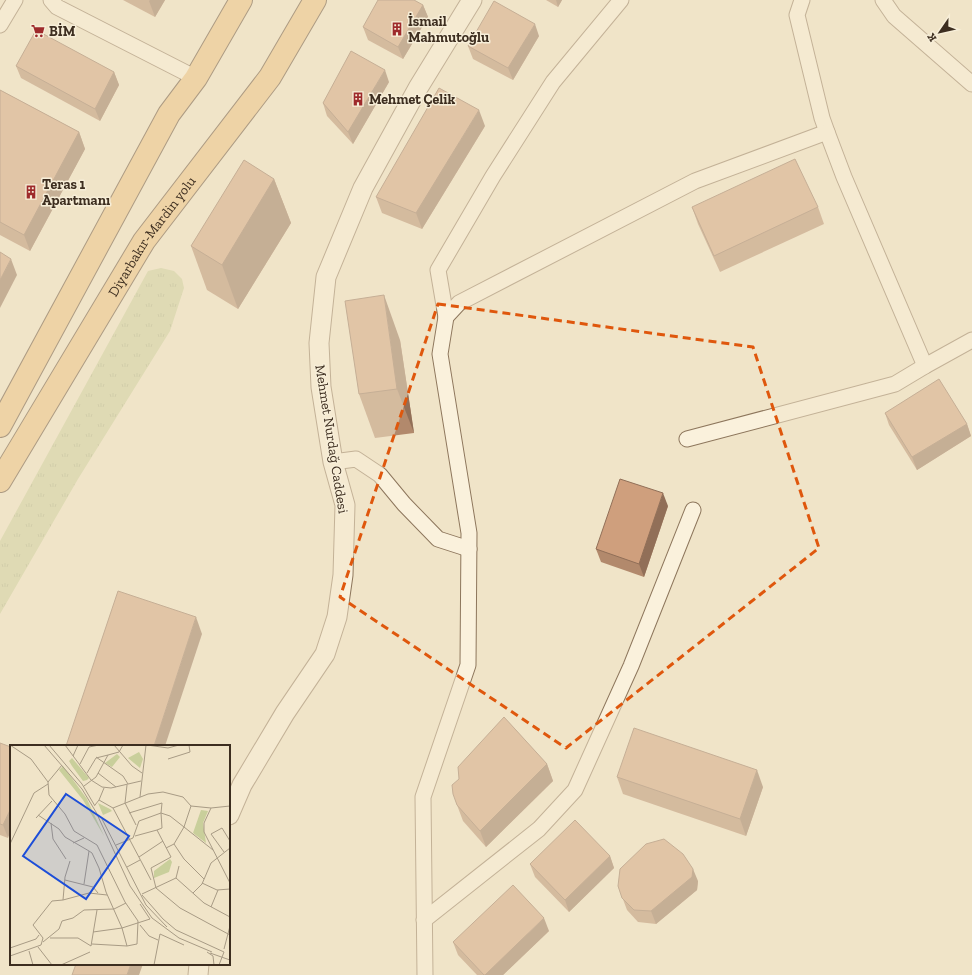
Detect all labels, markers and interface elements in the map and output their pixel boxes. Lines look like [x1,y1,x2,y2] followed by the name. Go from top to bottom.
[920,12,960,52] north arrow
[408,13,489,46] place label: İsmail Mahmutoğlu
[389,21,405,37] building icon: İsmail Mahmutoğlu
[30,23,46,39] supermarket icon: BİM
[49,23,76,40] place label: BİM
[924,30,940,44] text: K
[350,91,366,107] building icon: Mehmet Çelik
[369,91,455,108] place label: Mehmet Çelik
[105,173,200,300] street label: Diyarbakır-Mardin yolu
[42,176,110,209] place label: Teras 1 Apartmanı
[23,184,39,200] building icon: Teras 1 Apartmanı
[311,363,352,515] street label: Mehmet Nurdağ Caddesi
[10,745,230,965] inset map

